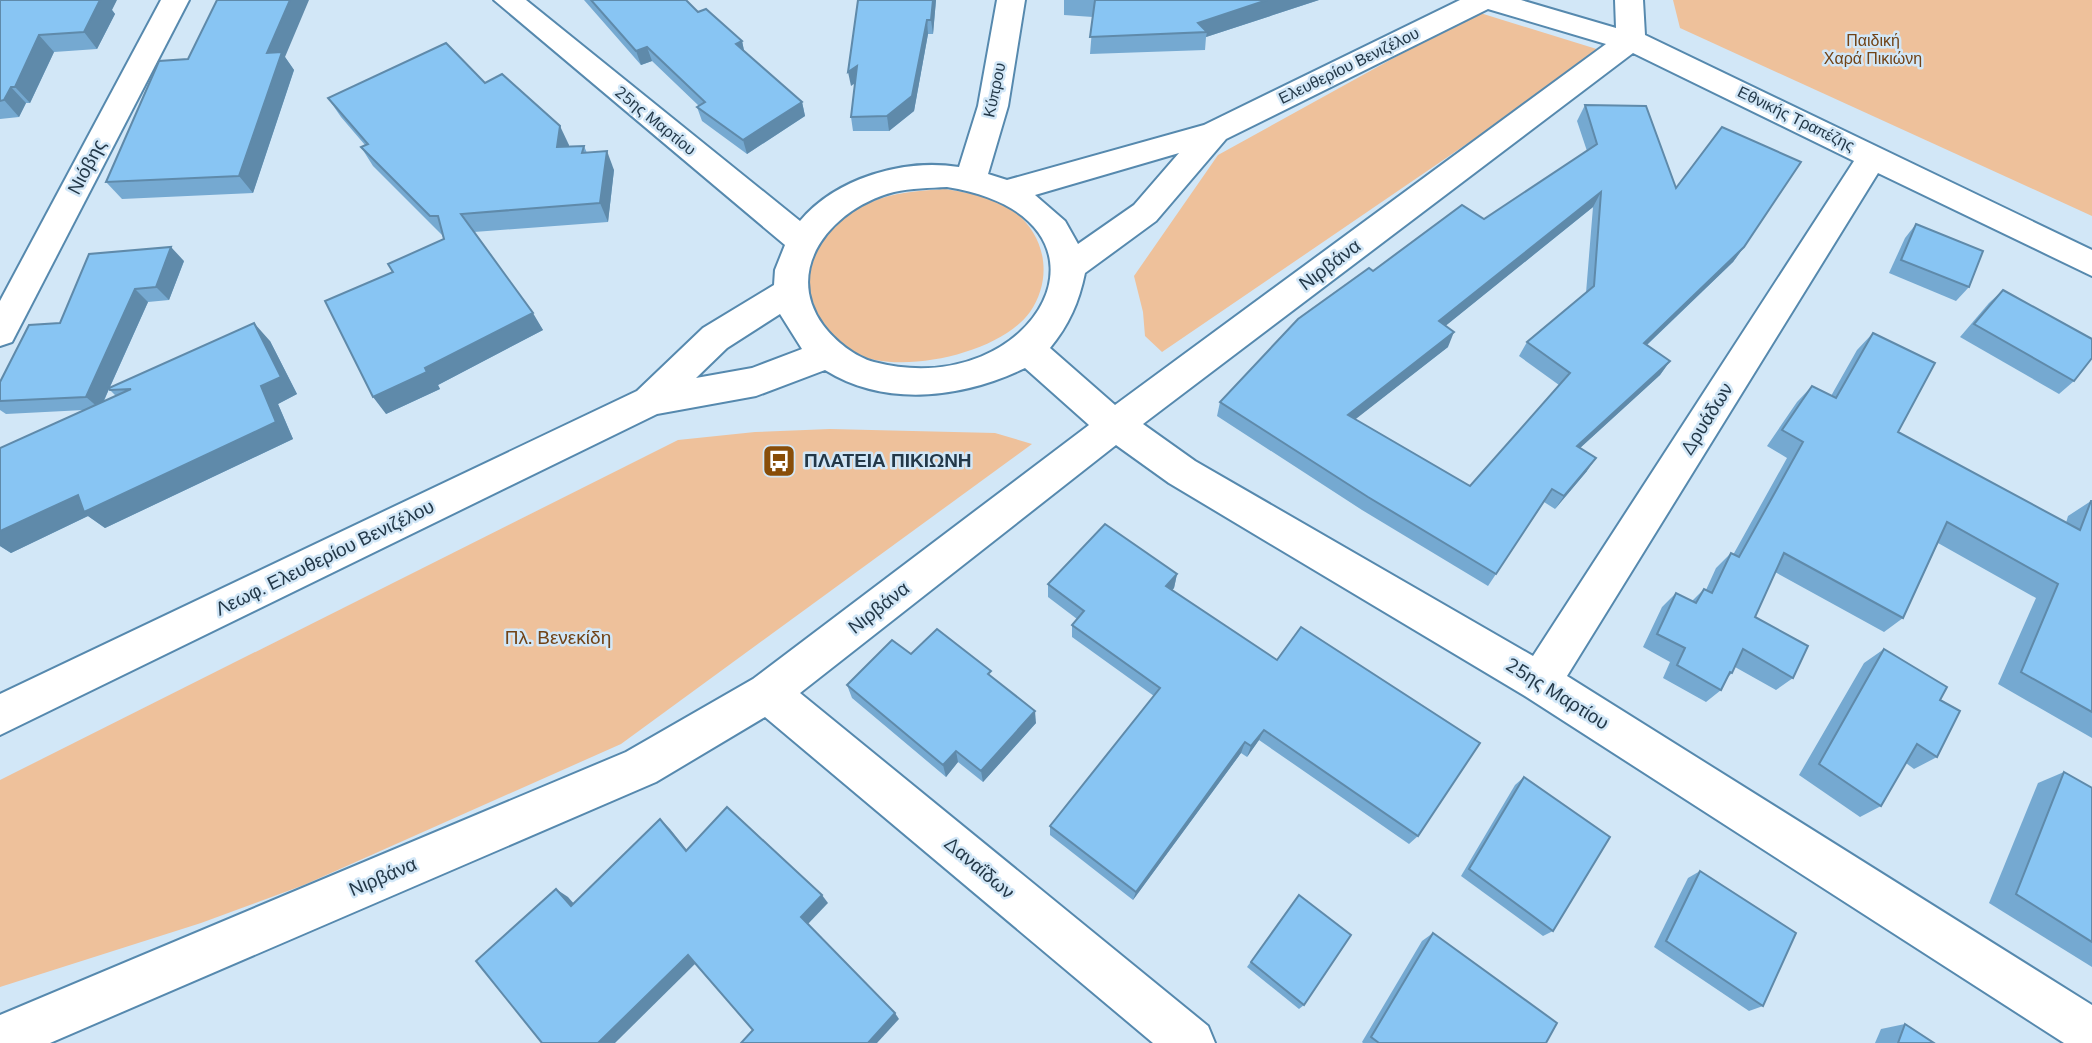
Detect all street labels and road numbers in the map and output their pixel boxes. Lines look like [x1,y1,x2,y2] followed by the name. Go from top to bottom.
[1275,22,1423,110] street label: Ελευθερίου Βενιζέλου
[978,61,1012,119] street label: Κύπρου
[610,81,700,161] street label: 25ης Μαρτίου
[1734,81,1859,157] street label: Εθνικής Τραπέζης
[62,135,112,199] street label: Νιόβης
[1294,233,1366,297] street label: Νιρβάνα
[1675,378,1739,460] street label: Δρυάδων
[211,494,439,622] street label: Λεωφ. Ελευθερίου Βενιζέλου
[843,576,915,640] street label: Νιρβάνα
[1500,652,1614,736] street label: 25ης Μαρτίου
[938,831,1020,905] street label: Δαναΐδων
[345,851,421,903] street label: Νιρβάνα

